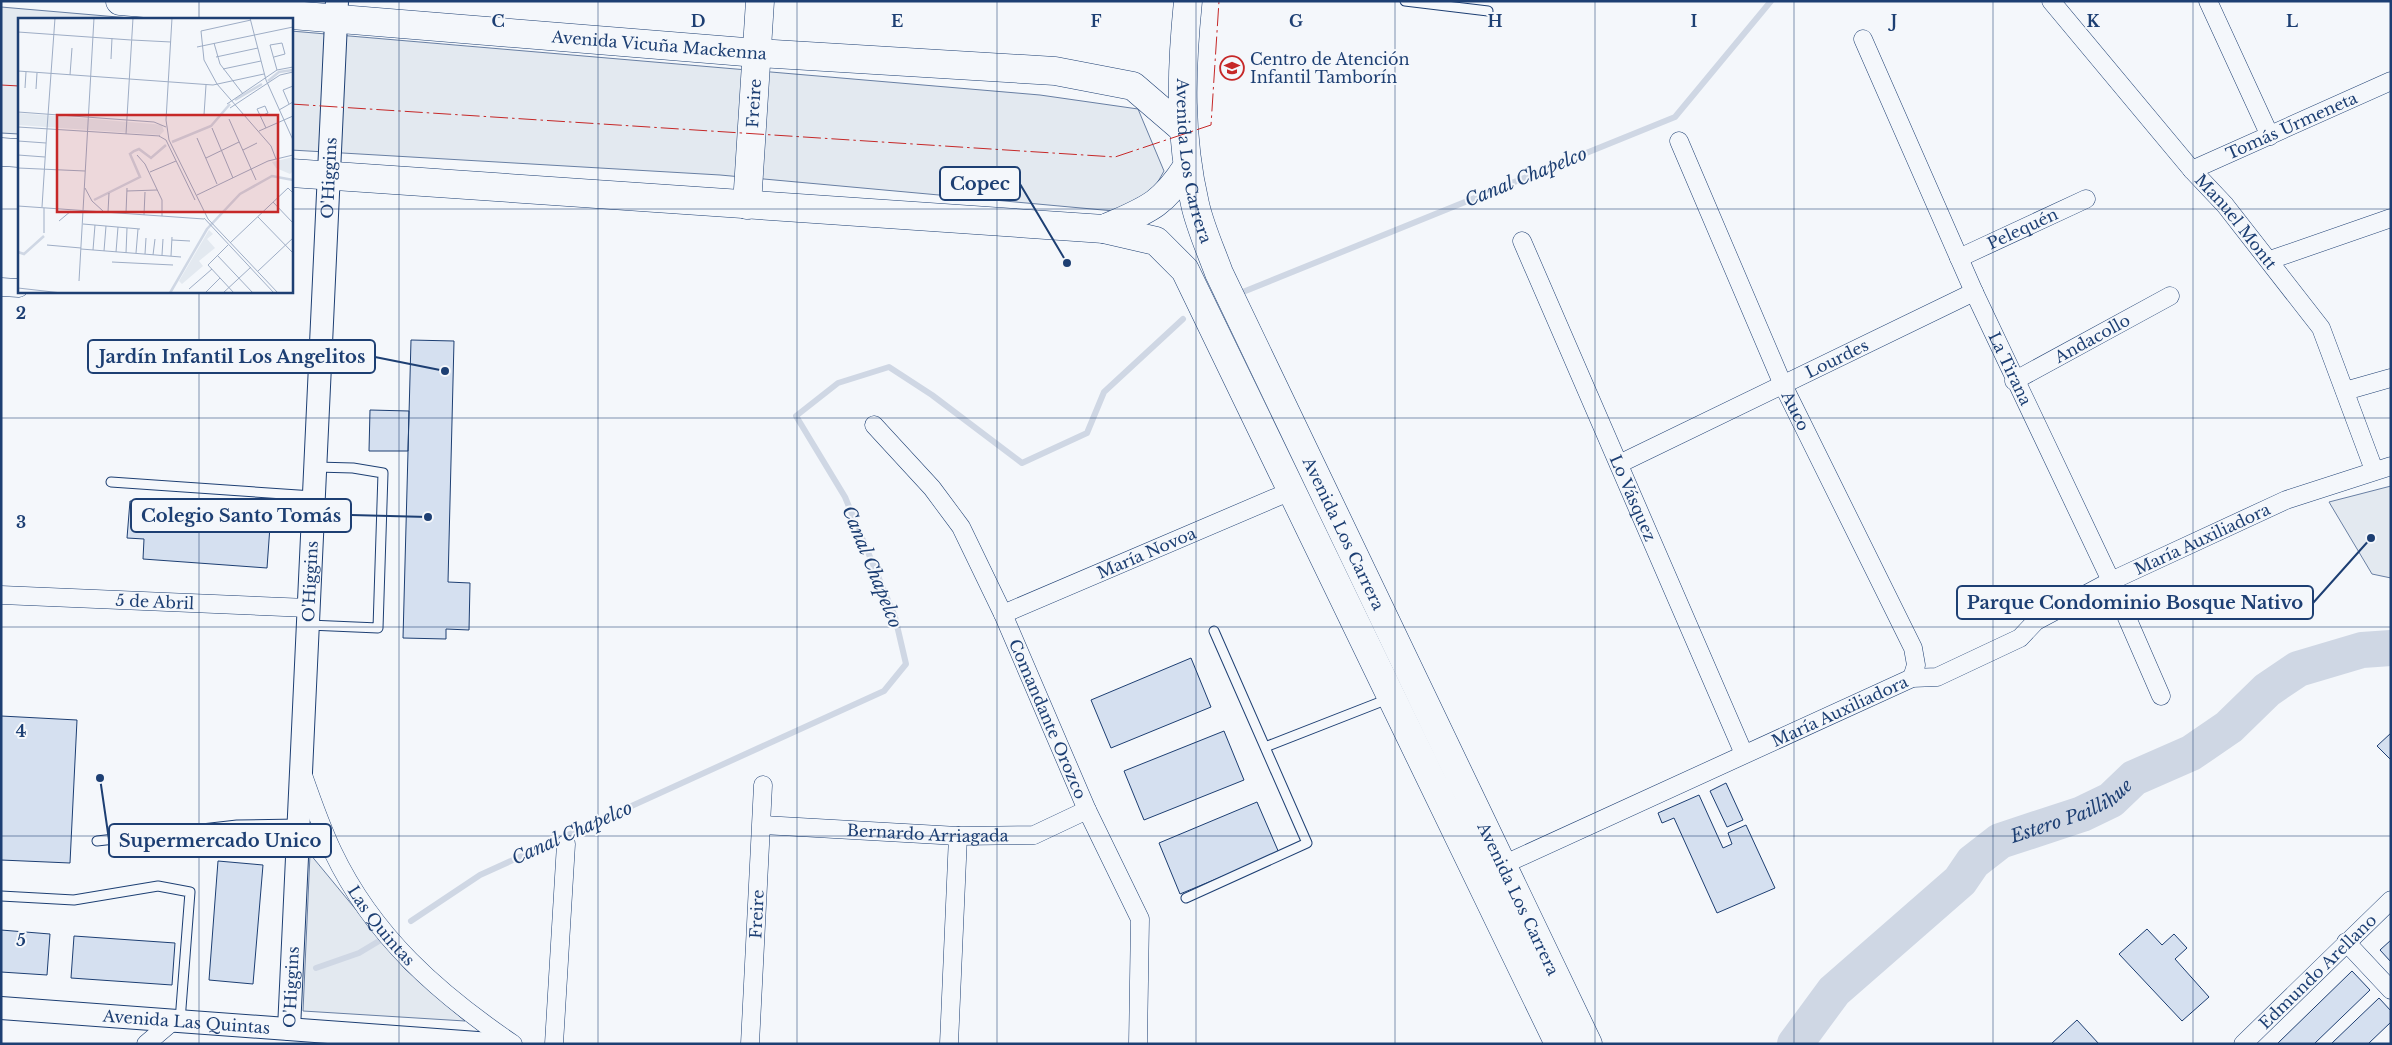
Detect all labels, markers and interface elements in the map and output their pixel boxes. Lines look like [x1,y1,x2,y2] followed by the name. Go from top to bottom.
[491,11,505,31] text: C
[691,11,705,31] text: D
[891,11,903,31] text: E
[1090,11,1102,31] text: F
[1289,11,1303,31] text: G
[1487,11,1503,31] text: H
[1691,11,1698,31] text: I
[1888,11,1897,31] text: J
[2086,11,2100,31] text: K
[2286,11,2298,31] text: L
[18,18,292,292] inset map
[550,26,767,64] street label: Avenida Vicuña Mackenna
[1250,49,1410,87] place label: Centro de Atención Infantil Tamborín
[1219,55,1245,81] school or university icon: Centro de Atención Infantil Tamborín
[1173,77,1217,246] street label: Avenida Los Carrera
[742,78,765,128] street label: Freire
[2223,87,2360,164] street label: Tomás Urmeneta
[317,137,341,219] street label: O'Higgins
[1462,142,1590,212] water label: Canal Chapelco
[940,167,1020,200] callout: Copec
[2191,170,2281,273] street label: Manuel Montt
[950,173,1010,195] text: Copec
[1984,204,2061,253] street label: Pelequén
[16,303,26,323] text: 2
[2050,310,2133,368] street label: Andacollo
[1984,329,2036,409] street label: La Tirana
[1802,335,1872,382] street label: Lourdes
[88,340,375,373] callout: Jardín Infantil Los Angelitos
[95,346,365,368] text: Jardín Infantil Los Angelitos
[1777,387,1814,434] street label: Auco
[1606,452,1661,544] street label: Lo Vásquez
[1298,453,1389,613] street label: Avenida Los Carrera
[131,499,351,532] callout: Colegio Santo Tomás
[2131,499,2273,579] street label: María Auxiliadora
[837,503,907,631] water label: Canal Chapelco
[141,505,341,527] text: Colegio Santo Tomás
[16,512,26,532] text: 3
[1094,523,1199,583] street label: María Novoa
[298,540,322,623] street label: O'Higgins
[1957,586,2313,619] callout: Parque Condominio Bosque Nativo
[115,590,195,613] street label: 5 de Abril
[1967,592,2303,614] text: Parque Condominio Bosque Nativo
[1005,636,1091,802] street label: Comandante Orozco
[1768,671,1911,751] street label: María Auxiliadora
[16,721,26,741] text: 4
[2007,775,2137,848] water label: Estero Paillihue
[508,797,636,869] water label: Canal Chapelco
[1473,818,1564,979] street label: Avenida Los Carrera
[846,820,1009,846] street label: Bernardo Arriagada
[109,824,331,857] callout: Supermercado Unico
[119,830,321,852] text: Supermercado Unico
[344,882,419,970] street label: Las Quintas
[745,889,768,939] street label: Freire
[2255,910,2381,1033] street label: Edmundo Arellano
[16,930,26,950] text: 5
[279,946,303,1028] street label: O'Higgins
[101,1005,271,1038] street label: Avenida Las Quintas

